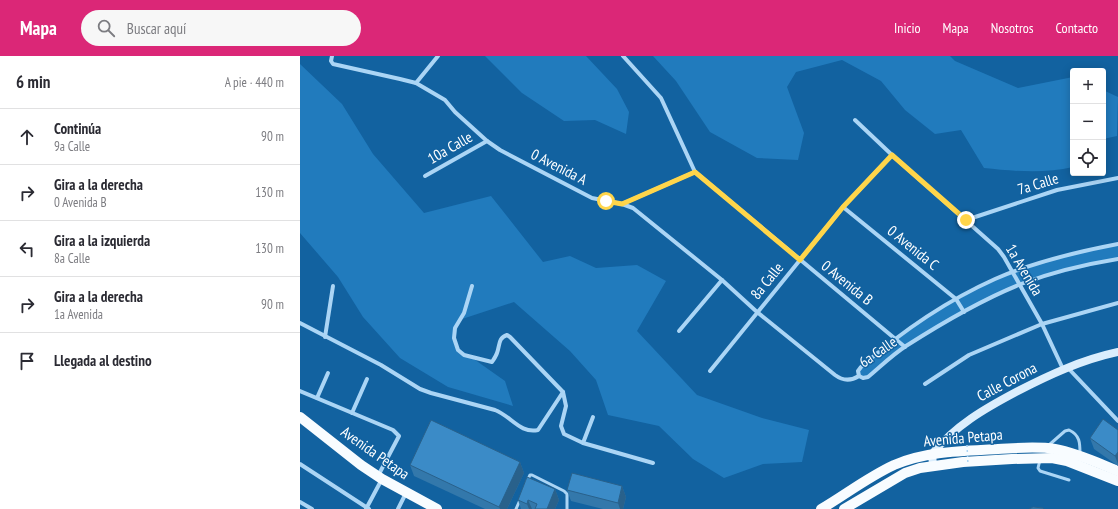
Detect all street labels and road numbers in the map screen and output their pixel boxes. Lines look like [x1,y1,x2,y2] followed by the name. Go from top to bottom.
[424,127,476,168] street label: 10a Calle
[528,144,591,189] street label: 0 Avenida A
[1015,168,1061,199] street label: 7a Calle
[884,221,943,274] street label: 0 Avenida C
[1002,241,1047,299] street label: 1a Avenida
[818,256,877,309] street label: 0 Avenida B
[746,258,787,303] street label: 8a Calle
[855,332,900,371] street label: 6a Calle
[974,358,1040,405] street label: Calle Corona
[337,422,413,483] street label: Avenida Petapa
[923,425,1003,450] street label: Avenida Petapa

